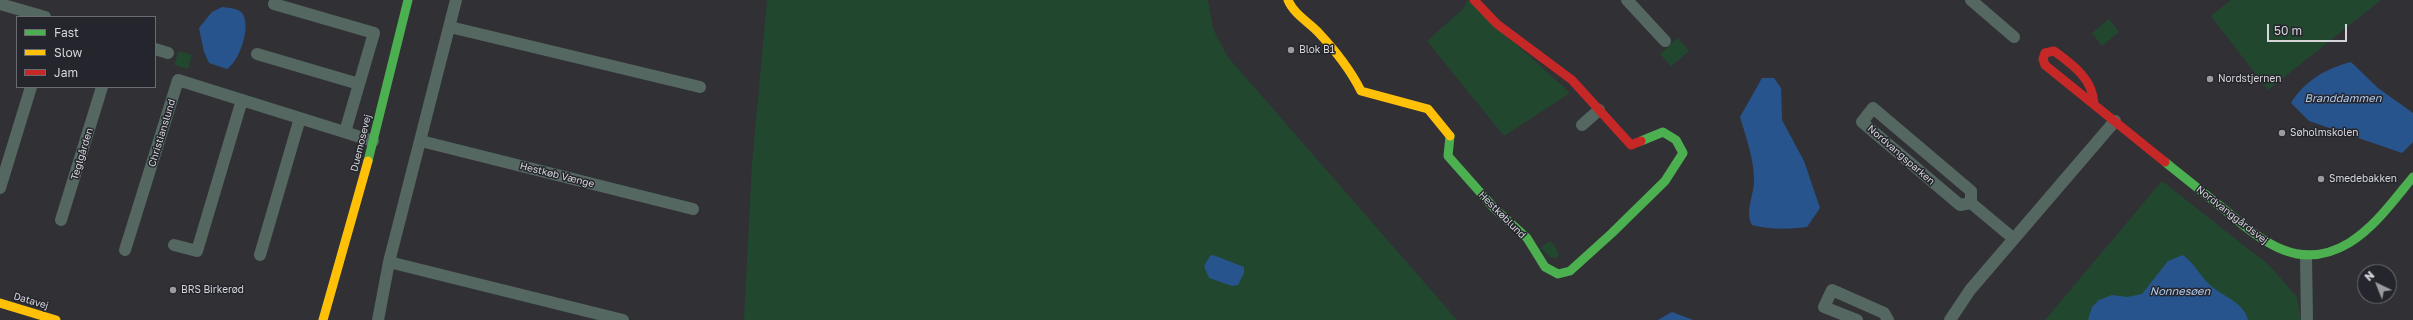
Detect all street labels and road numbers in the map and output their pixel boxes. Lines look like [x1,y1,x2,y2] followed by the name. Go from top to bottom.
[146,98,178,168] street label: Christianslund
[348,113,374,173] street label: Duemosevej
[1865,123,1937,187] street label: Nordvangsparken
[68,126,96,182] street label: Teglgården
[519,160,595,190] street label: Hestkøb Vænge
[2194,183,2270,247] street label: Nordvanggårdsvej
[1476,189,1528,241] street label: Hestkøblund
[12,290,50,312] street label: Datavej

